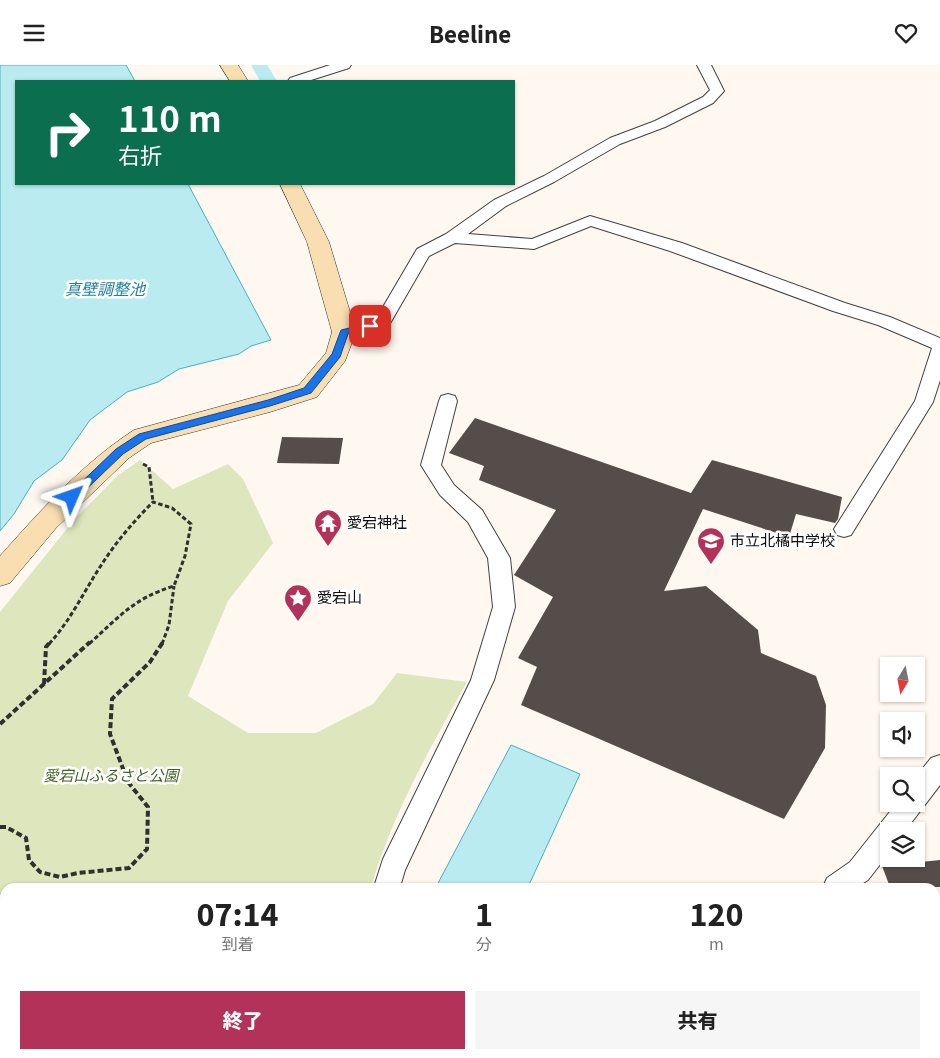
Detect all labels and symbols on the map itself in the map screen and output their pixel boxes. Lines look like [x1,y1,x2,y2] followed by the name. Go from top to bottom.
[65,276,147,300] water label: 真壁調整池
[349,305,391,347] pin
[45,470,97,522] position arrow
[313,508,343,547] temple icon: 愛宕神社
[347,511,407,532] place label: 愛宕神社
[696,526,726,565] school or university icon: 市立北橘中学校
[730,529,835,550] place label: 市立北橘中学校
[283,583,313,622] place icon: 愛宕山
[317,586,362,607] place label: 愛宕山
[880,657,925,703] north arrow
[43,764,180,785] park label: 愛宕山ふるさと公園

